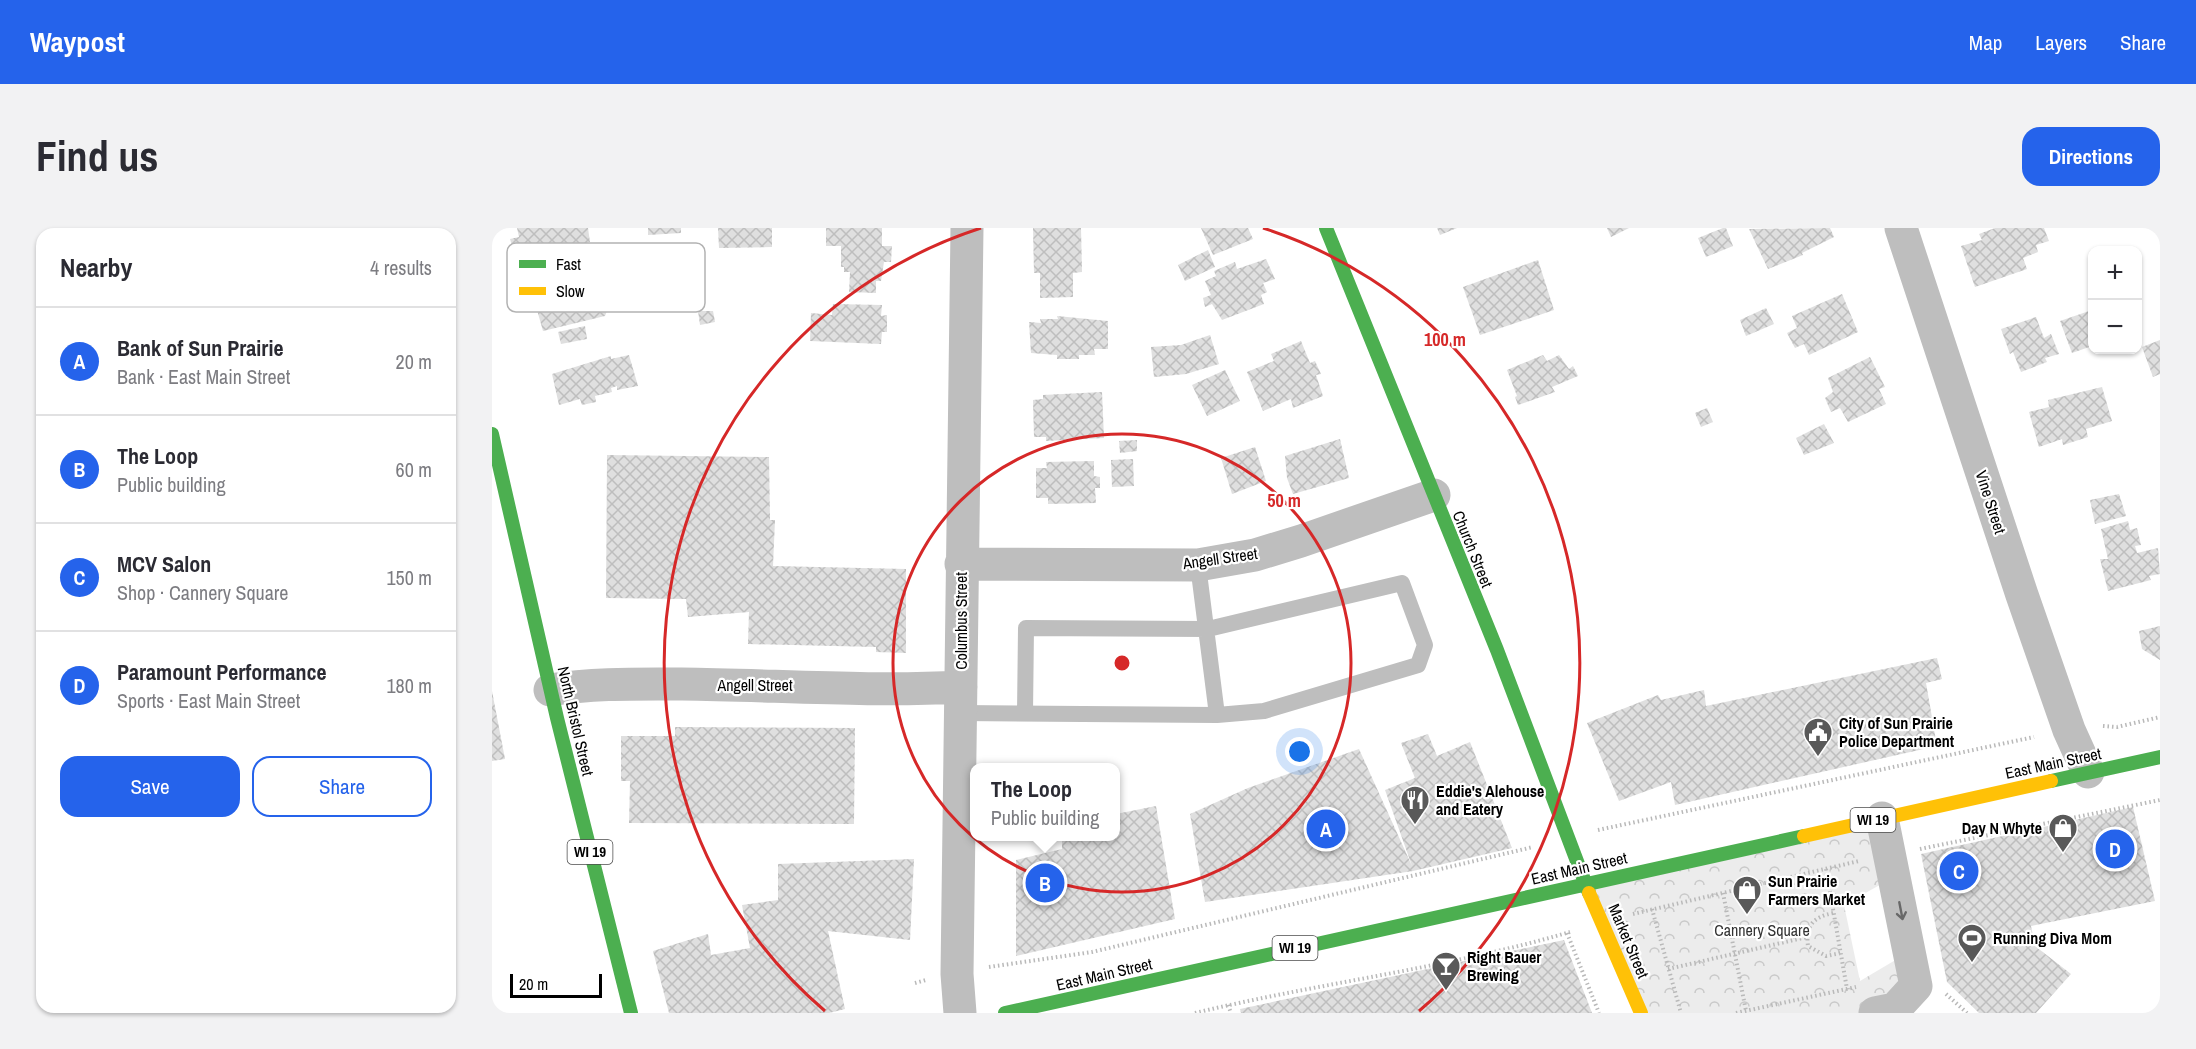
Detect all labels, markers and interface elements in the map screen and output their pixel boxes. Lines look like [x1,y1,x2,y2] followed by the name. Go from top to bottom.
[30,23,125,61] text: Waypost
[1969,28,2002,57] text: Map
[2035,28,2087,57] text: Layers
[2120,28,2166,57] text: Share
[2022,127,2160,186] button: Directions
[36,128,158,184] text: Find us
[507,243,705,312] legend
[2088,246,2142,354] map controls
[2088,246,2142,300] button: +
[60,250,132,285] text: Nearby
[556,253,581,275] text: Fast
[370,254,432,281] text: 4 results
[556,280,585,302] text: Slow
[2088,300,2142,354] button: −
[1424,327,1466,352] text: 100 m
[117,333,283,363] text: Bank of Sun Prairie
[74,348,85,375] text: A
[396,348,432,375] text: 20 m
[117,363,290,390] text: Bank · East Main Street
[117,441,198,471] text: The Loop
[74,456,85,483] text: B
[396,456,432,483] text: 60 m
[1970,467,2012,537] street label: Vine Street
[117,471,226,498] text: Public building
[1267,488,1301,513] text: 50 m
[1448,507,1498,591] street label: Church Street
[1180,542,1259,574] street label: Angell Street
[117,549,211,579] text: MCV Salon
[74,564,85,591] text: C
[386,564,432,591] text: 150 m
[950,572,972,670] street label: Columbus Street
[117,579,288,606] text: Shop · Cannery Square
[1112,653,1132,673] centre of rings
[117,657,327,687] text: Paramount Performance
[553,664,599,778] street label: North Bristol Street
[74,672,85,699] text: D
[386,672,432,699] text: 180 m
[716,674,793,696] street label: Angell Street
[117,687,300,714] text: Sports · East Main Street
[1839,712,1955,752] place label: City of Sun Prairie Police Department
[1802,716,1834,758] public building icon: City of Sun Prairie Police Department
[1285,737,1314,766] your location
[2003,742,2103,784] street label: East Main Street
[60,756,240,817] button: Save
[252,756,432,817] button: Share
[970,763,1120,841] popup
[991,774,1072,804] text: The Loop
[1436,780,1544,820] place label: Eddie's Alehouse and Eatery
[1399,784,1431,826] restaurant icon: Eddie's Alehouse and Eatery
[991,804,1099,831] text: Public building
[1306,806,1346,852] pin: A
[1850,808,1896,832] road number: WI 19
[2047,812,2079,854] shop icon: Day N Whyte
[1962,817,2042,839] place label: Day N Whyte
[2096,826,2134,872] pin: D
[568,840,612,864] road number: WI 19
[1529,846,1629,890] street label: East Main Street
[1940,848,1978,894] pin: C
[1026,860,1064,906] pin: B
[1768,870,1866,910] place label: Sun Prairie Farmers Market
[1731,874,1763,916] shop icon: Sun Prairie Farmers Market
[1603,900,1655,982] street label: Market Street
[1896,901,1907,920] one-way arrow
[1714,919,1810,941] park label: Cannery Square
[1956,922,1988,964] sports icon: Running Diva Mom
[1993,927,2112,949] place label: Running Diva Mom
[1272,936,1318,960] road number: WI 19
[1467,946,1542,986] place label: Right Bauer Brewing
[1430,950,1462,992] bar icon: Right Bauer Brewing
[1054,952,1154,996] street label: East Main Street
[510,971,602,998] scale bar
[519,973,548,995] text: 20 m

